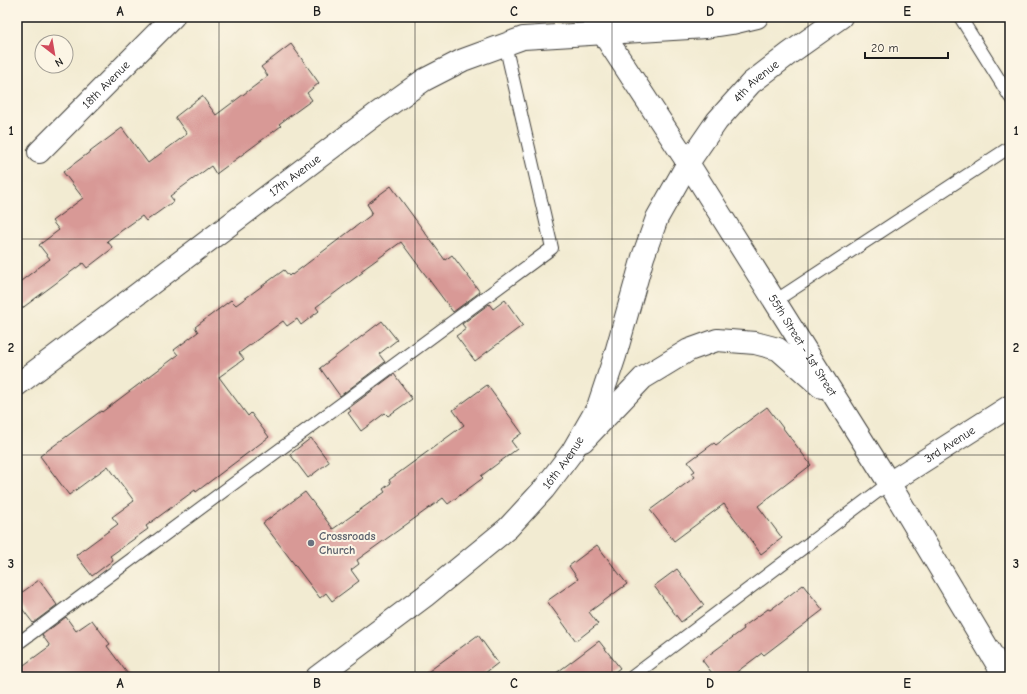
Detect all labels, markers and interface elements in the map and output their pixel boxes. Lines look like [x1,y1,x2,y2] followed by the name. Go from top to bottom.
[116,4,124,19] text: A
[313,4,321,19] text: B
[510,4,518,19] text: C
[706,4,714,19] text: D
[903,4,911,19] text: E
[34,34,74,74] north arrow
[865,34,948,60] scale bar
[871,41,899,55] text: 20 m
[52,55,65,70] text: N
[730,57,782,105] street label: 4th Avenue
[79,58,133,111] street label: 18th Avenue
[8,123,14,138] text: 1
[1013,123,1019,138] text: 1
[266,152,323,199] street label: 17th Avenue
[765,292,840,399] street label: 55th Street - 1st Street
[8,340,14,355] text: 2
[1013,340,1019,355] text: 2
[922,423,978,466] street label: 3rd Avenue
[539,434,587,492] street label: 16th Avenue
[319,529,376,557] place label: Crossroads Church
[306,538,316,548] marker: Crossroads Church
[8,556,14,571] text: 3
[1013,556,1019,571] text: 3
[116,676,124,691] text: A
[313,676,321,691] text: B
[510,676,518,691] text: C
[706,676,714,691] text: D
[903,676,911,691] text: E

